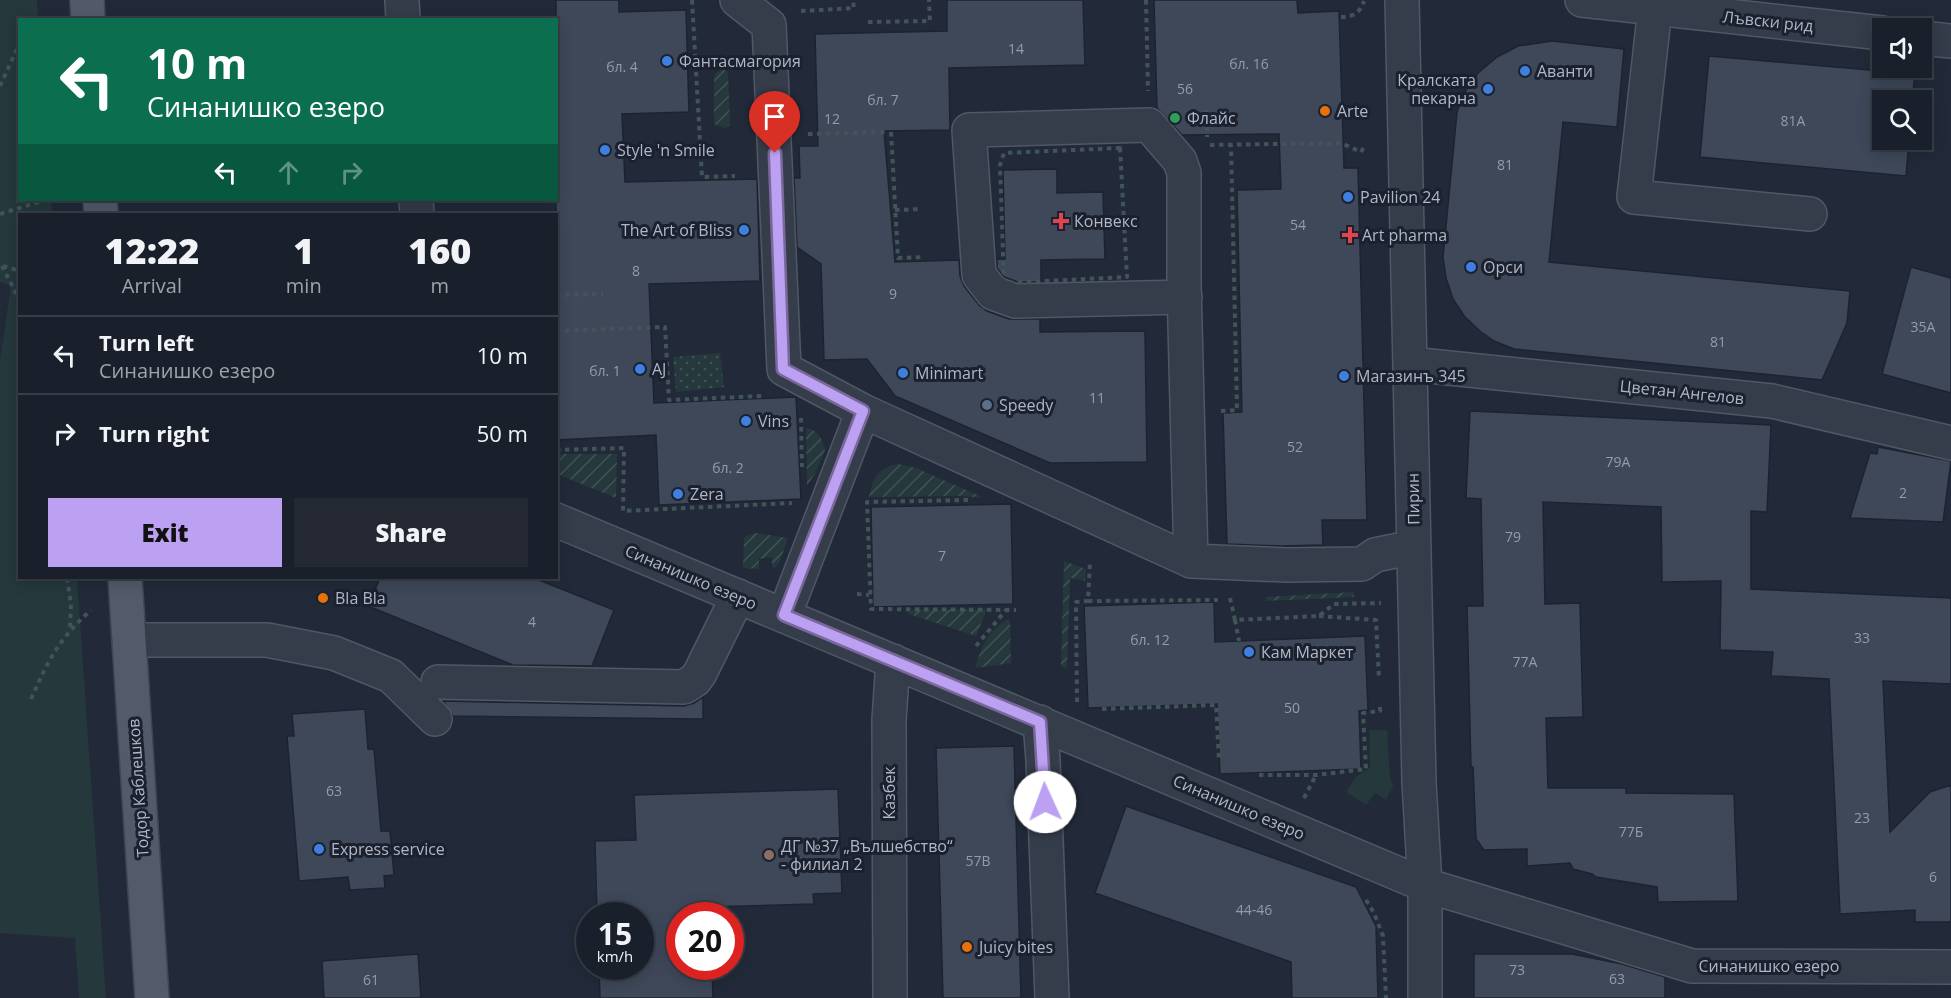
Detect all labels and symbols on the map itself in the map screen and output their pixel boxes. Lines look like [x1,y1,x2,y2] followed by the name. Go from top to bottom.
[1722,5,1814,37] street label: Лъвски рид
[1008,39,1024,58] house number: 14
[679,50,801,72] place label: Фантасмагория
[660,54,674,68] marker: Фантасмагория
[1229,54,1269,73] house number: бл. 16
[606,57,638,76] house number: бл. 4
[1537,60,1593,82] place label: Аванти
[1518,64,1532,78] marker: Аванти
[1397,69,1476,109] place label: Кралската пекарна
[1177,79,1193,98] house number: 56
[1481,82,1495,96] marker: Кралската пекарна
[867,90,899,109] house number: бл. 7
[749,91,800,153] pin
[1337,100,1368,122] place label: Arte
[1318,104,1332,118] marker: Arte
[1187,107,1236,129] place label: Флайс
[824,109,840,128] house number: 12
[1168,111,1182,125] marker: Флайс
[1781,111,1806,130] house number: 81А
[617,139,715,161] place label: Style 'n Smile
[598,143,612,157] marker: Style 'n Smile
[1497,155,1513,174] house number: 81
[1360,186,1441,208] place label: Pavilion 24
[1341,190,1355,204] marker: Pavilion 24
[1074,210,1138,232] place label: Конвекс
[1052,212,1070,230] marker: Конвекс
[1290,215,1306,234] house number: 54
[621,219,732,241] place label: The Art of Bliss
[737,223,751,237] marker: The Art of Bliss
[1362,224,1447,246] place label: Art pharma
[1343,228,1357,242] marker: Art pharma
[1483,256,1523,278] place label: Орси
[1464,260,1478,274] marker: Орси
[632,261,640,280] house number: 8
[889,284,897,303] house number: 9
[1911,317,1936,336] house number: 35А
[1710,332,1726,351] house number: 81
[652,358,666,380] place label: AJ
[589,361,621,380] house number: бл. 1
[633,362,647,376] marker: AJ
[915,362,984,384] place label: Minimart
[1356,365,1466,387] place label: Магазинъ 345
[896,366,910,380] marker: Minimart
[1337,369,1351,383] marker: Магазинъ 345
[1619,375,1745,409] street label: Цветан Ангелов
[1089,388,1105,407] house number: 11
[999,394,1054,416] place label: Speedy
[980,398,994,412] marker: Speedy
[758,410,789,432] place label: Vins
[739,414,753,428] marker: Vins
[1287,437,1303,456] house number: 52
[1606,452,1631,471] house number: 79А
[712,458,744,477] house number: бл. 2
[1402,473,1424,525] street label: Пирин
[690,483,724,505] place label: Zera
[1899,483,1907,502] house number: 2
[671,487,685,501] marker: Zera
[1505,527,1521,546] house number: 79
[622,539,760,615] street label: Синанишко езеро
[938,546,946,565] house number: 7
[335,587,386,609] place label: Bla Bla
[316,591,330,605] marker: Bla Bla
[528,612,536,631] house number: 4
[1854,628,1870,647] house number: 33
[1130,630,1170,649] house number: бл. 12
[1261,641,1354,663] place label: Кам Маркет
[1242,645,1256,659] marker: Кам Маркет
[1513,652,1538,671] house number: 77А
[1284,698,1300,717] house number: 50
[122,718,154,858] street label: Тодор Каблешков
[878,766,900,820] street label: Казбек
[1170,769,1308,845] street label: Синанишко езеро
[1013,770,1077,834] position arrow
[326,781,342,800] house number: 63
[1854,808,1870,827] house number: 23
[1619,822,1643,841] house number: 77Б
[781,835,953,875] place label: ДГ №37 „Вълшебство“ - филиал 2
[331,838,445,860] place label: Express service
[312,842,326,856] marker: Express service
[762,848,776,862] marker: ДГ №37 „Вълшебство“ - филиал 2
[965,851,991,870] house number: 57В
[1929,867,1937,886] house number: 6
[1236,900,1272,919] house number: 44-46
[666,902,744,980] speed limit sign: 20
[977,936,1053,958] place label: Juicy bites
[960,940,974,954] marker: Juicy bites
[1699,955,1839,977] street label: Синанишко езеро
[1509,960,1525,979] house number: 73
[1609,969,1625,988] house number: 63
[363,970,379,989] house number: 61

